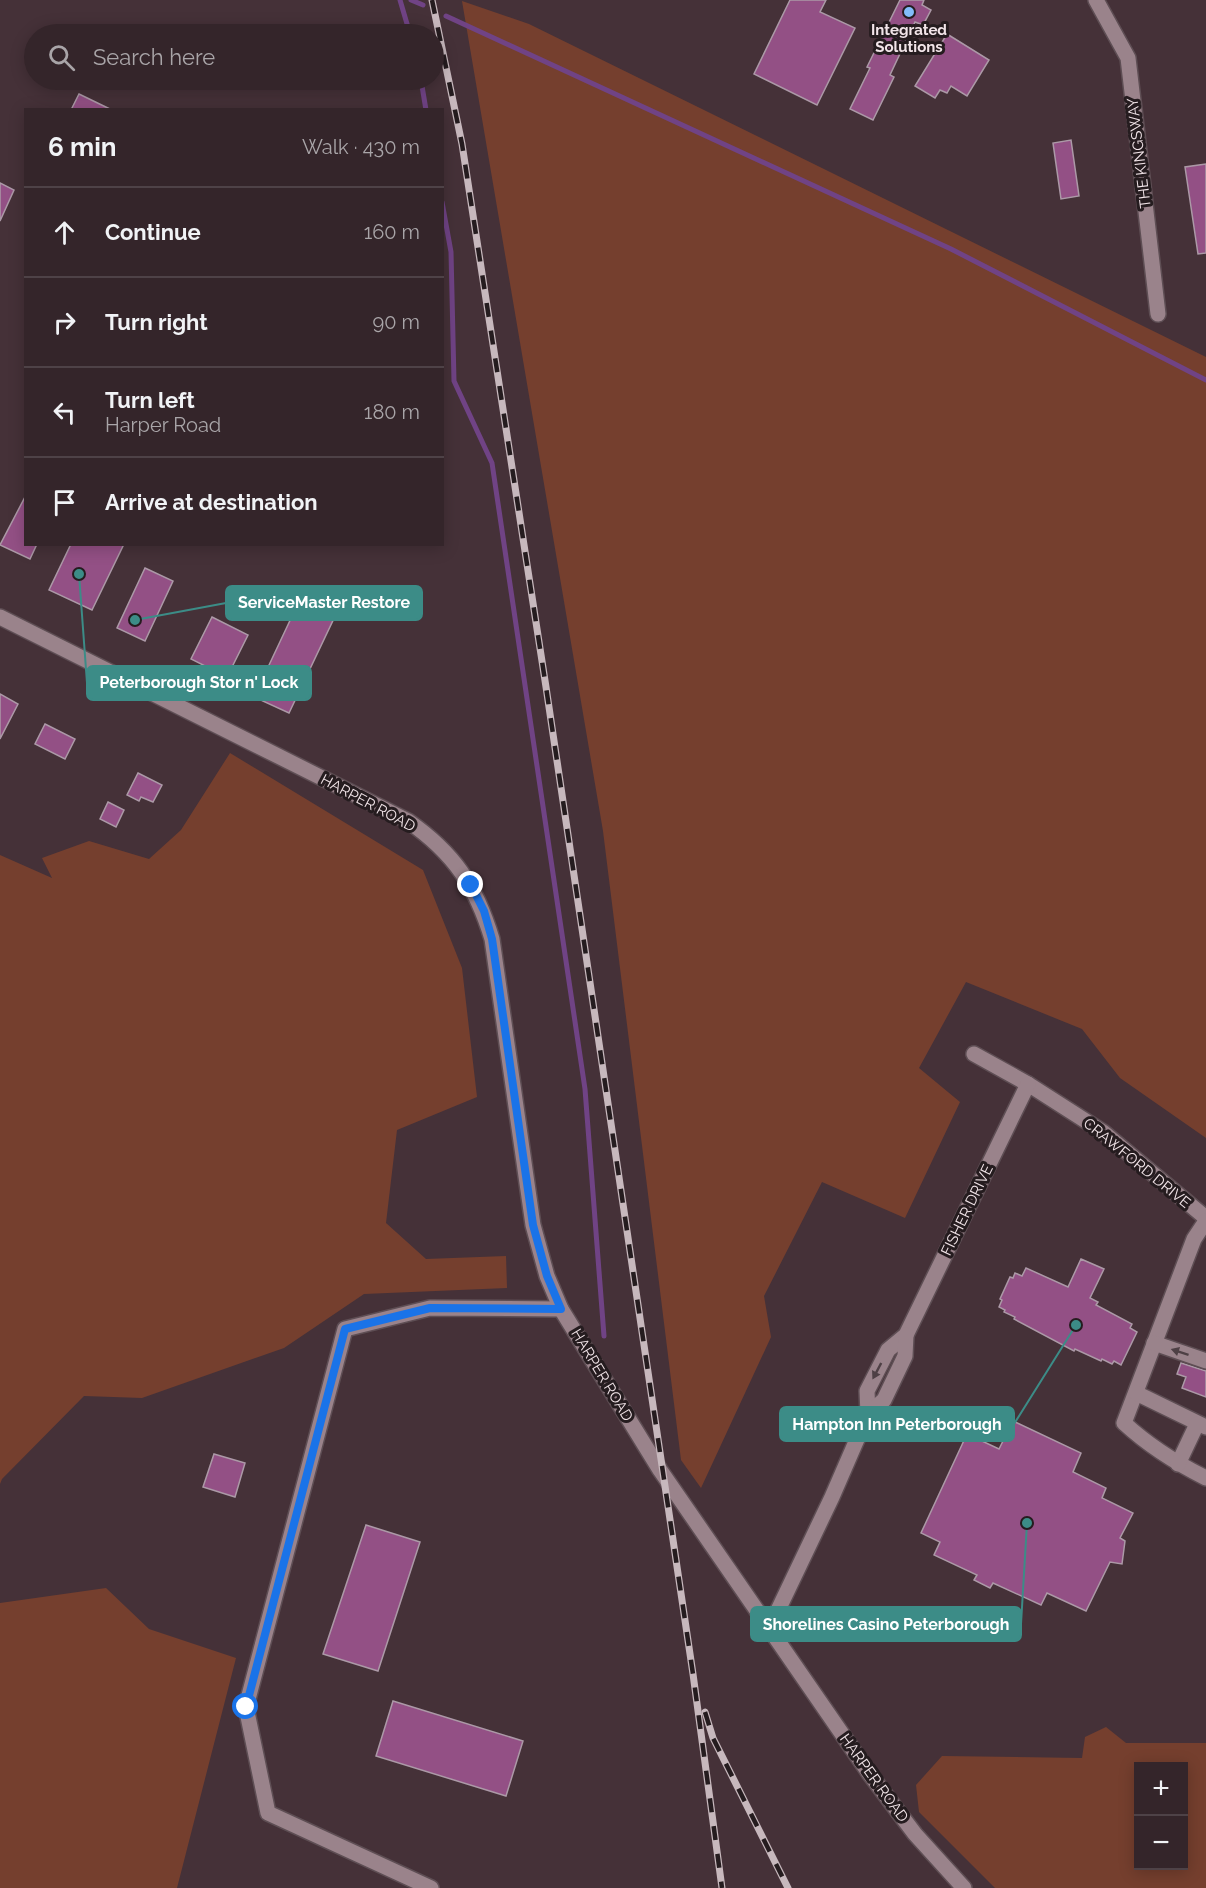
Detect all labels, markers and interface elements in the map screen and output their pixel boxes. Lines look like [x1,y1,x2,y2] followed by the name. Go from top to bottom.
[902,5,916,19] marker: Integrated Solutions
[871,21,947,56] place label: Integrated Solutions
[24,24,444,90] search box
[45,41,78,74] icon: search
[93,44,215,70] text: Search here
[1123,96,1155,209] street label: THE KINGSWAY
[48,132,117,162] text: 6 min
[302,135,420,159] text: Walk · 430 m
[48,216,81,249] icon: ahead
[105,219,201,245] text: Continue
[364,220,420,244] text: 160 m
[48,306,81,339] icon: right
[105,309,208,335] text: Turn right
[373,310,420,334] text: 90 m
[105,387,195,413] text: Turn left
[48,396,81,429] icon: left
[364,400,420,424] text: 180 m
[105,413,221,437] text: Harper Road
[48,486,81,519] icon: arrive
[105,489,318,515] text: Arrive at destination
[226,586,422,620] callout: ServiceMaster Restore
[238,593,411,612] text: ServiceMaster Restore
[87,666,311,700] callout: Peterborough Stor n' Lock
[99,673,299,692] text: Peterborough Stor n' Lock
[318,770,419,836] street label: HARPER ROAD
[457,871,483,897] route end
[1080,1114,1194,1212] street label: CRAWFORD DRIVE
[937,1162,997,1258] street label: FISHER DRIVE
[567,1326,637,1425] street label: HARPER ROAD
[1171,1347,1189,1356] one-way arrow
[872,1362,882,1379] one-way arrow
[780,1407,1014,1441] callout: Hampton Inn Peterborough
[792,1415,1002,1434] text: Hampton Inn Peterborough
[751,1607,1021,1641] callout: Shorelines Casino Peterborough
[763,1615,1009,1634] text: Shorelines Casino Peterborough
[232,1693,258,1719] route start
[836,1730,912,1826] street label: HARPER ROAD
[1134,1762,1188,1870] map controls
[1134,1762,1188,1816] button: +
[1134,1816,1188,1870] button: −

